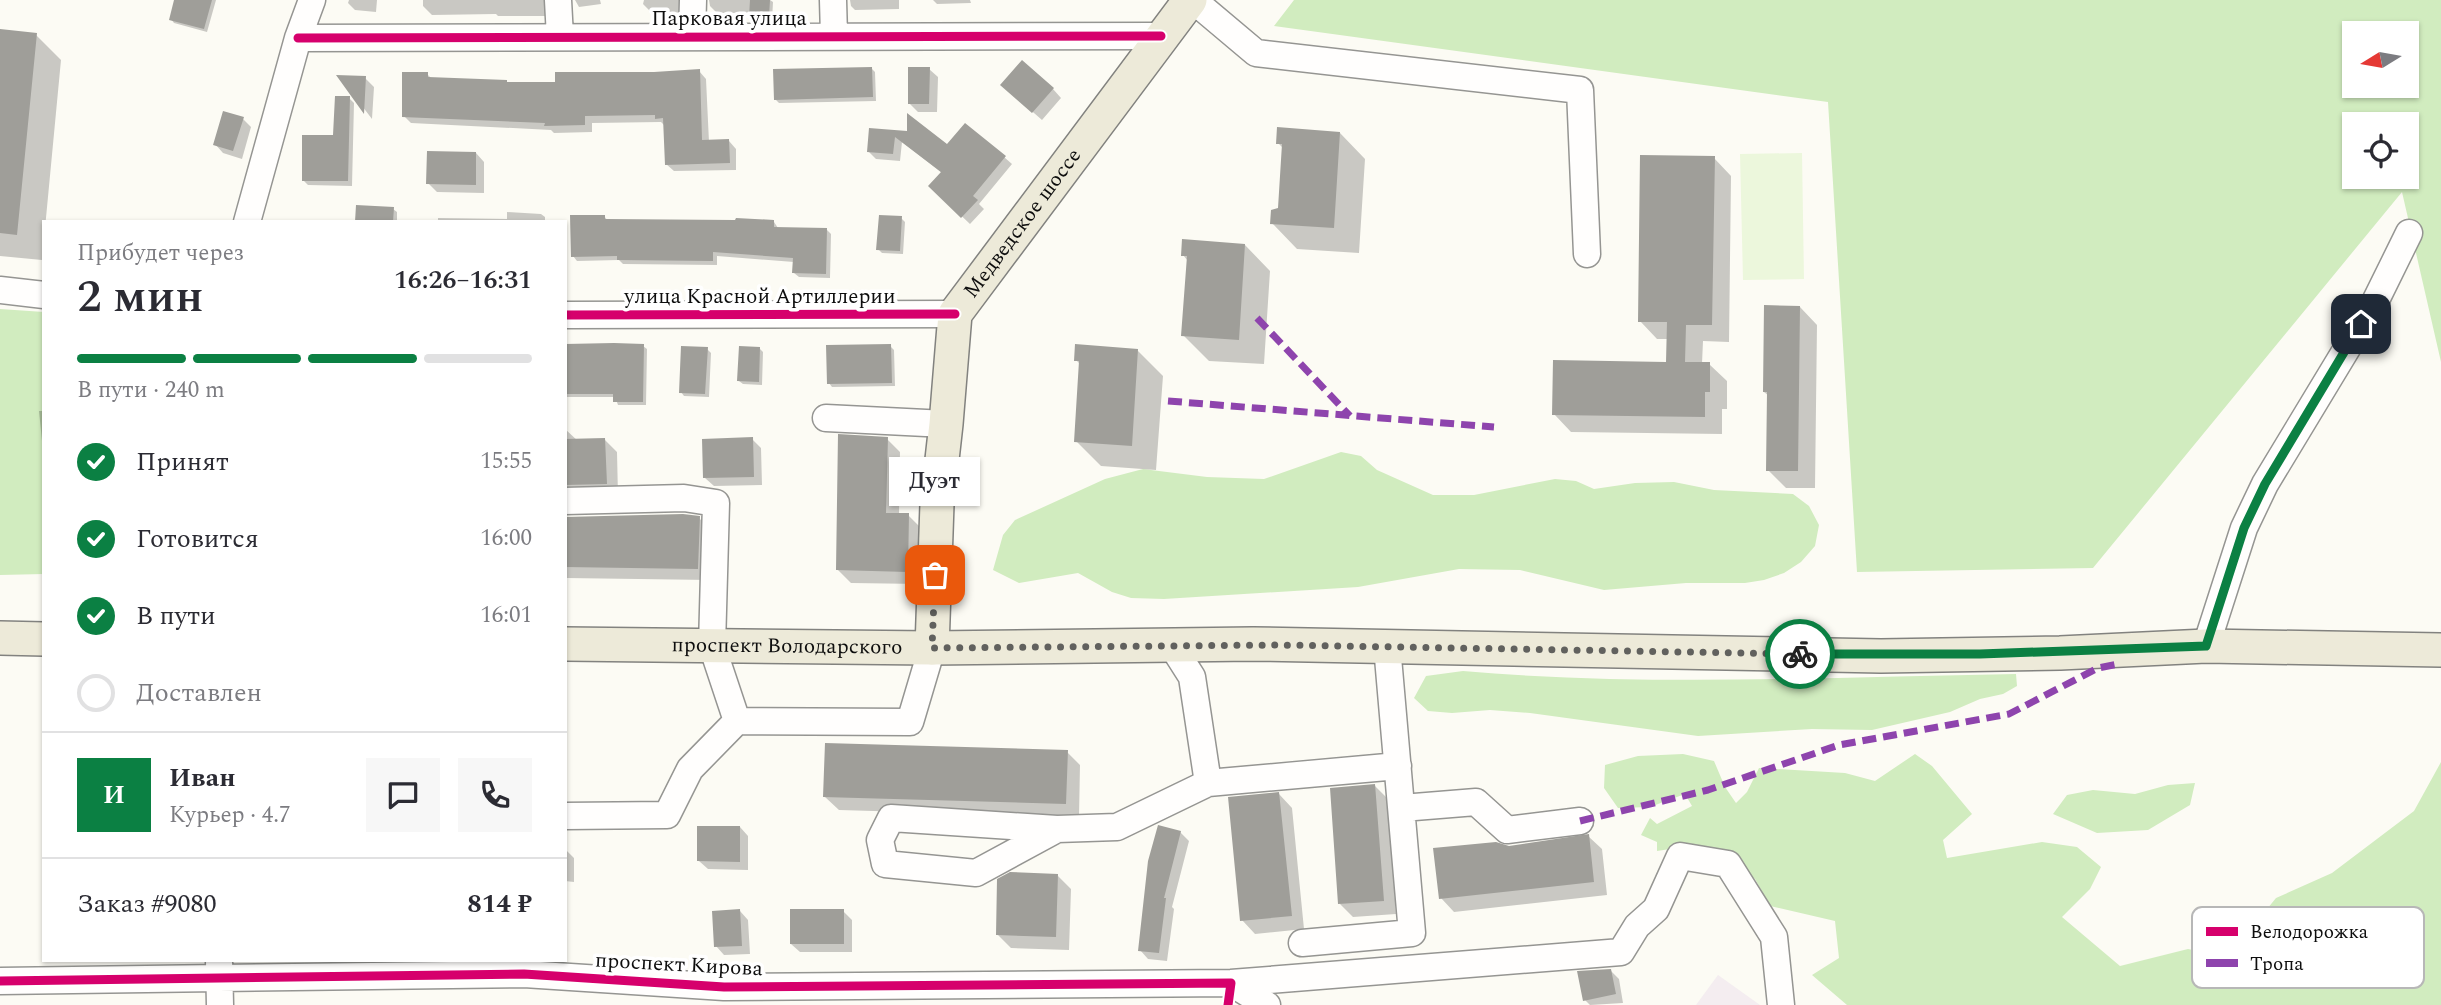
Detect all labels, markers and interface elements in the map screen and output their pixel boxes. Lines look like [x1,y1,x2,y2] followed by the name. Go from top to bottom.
[651,3,808,35] street label: Парковая улица
[2342,21,2418,98] north arrow
[2342,21,2419,189] map controls
[2342,112,2419,189] button: locate
[956,142,1090,305] street label: Медведское шоссе
[77,236,244,271] text: Прибудет через
[394,260,532,300] text: 16:26–16:31
[77,262,203,332] text: 2 мин
[623,281,896,313] street label: улица Красной Артиллерии
[2331,294,2391,354] pin
[2342,305,2380,343] icon: home
[77,373,225,408] text: В пути · 240 m
[136,442,229,482] text: Принят
[77,443,115,481] icon: check
[480,444,532,479] text: 15:55
[890,456,981,505] callout: Дуэт
[909,464,960,499] text: Дуэт
[136,519,259,559] text: Готовится
[77,520,115,558] icon: check
[480,521,532,556] text: 16:00
[905,545,965,605] pin
[916,556,954,594] icon: bag
[136,596,216,636] text: В пути
[77,597,115,635] icon: check
[480,598,532,633] text: 16:01
[1765,619,1835,689] courier
[671,629,902,664] street label: проспект Володарского
[1781,635,1819,673] icon: bike
[136,673,262,713] text: Доставлен
[169,758,236,798] text: Иван
[366,758,440,832] button: chat
[458,758,532,832] button: phone
[103,775,125,815] text: И
[169,798,291,833] text: Курьер · 4.7
[77,884,216,924] text: Заказ #9080
[467,884,532,924] text: 814 ₽
[2192,907,2424,988] legend
[2250,918,2369,947] text: Велодорожка
[594,945,764,985] street label: проспект Кирова
[2250,950,2304,979] text: Тропа

